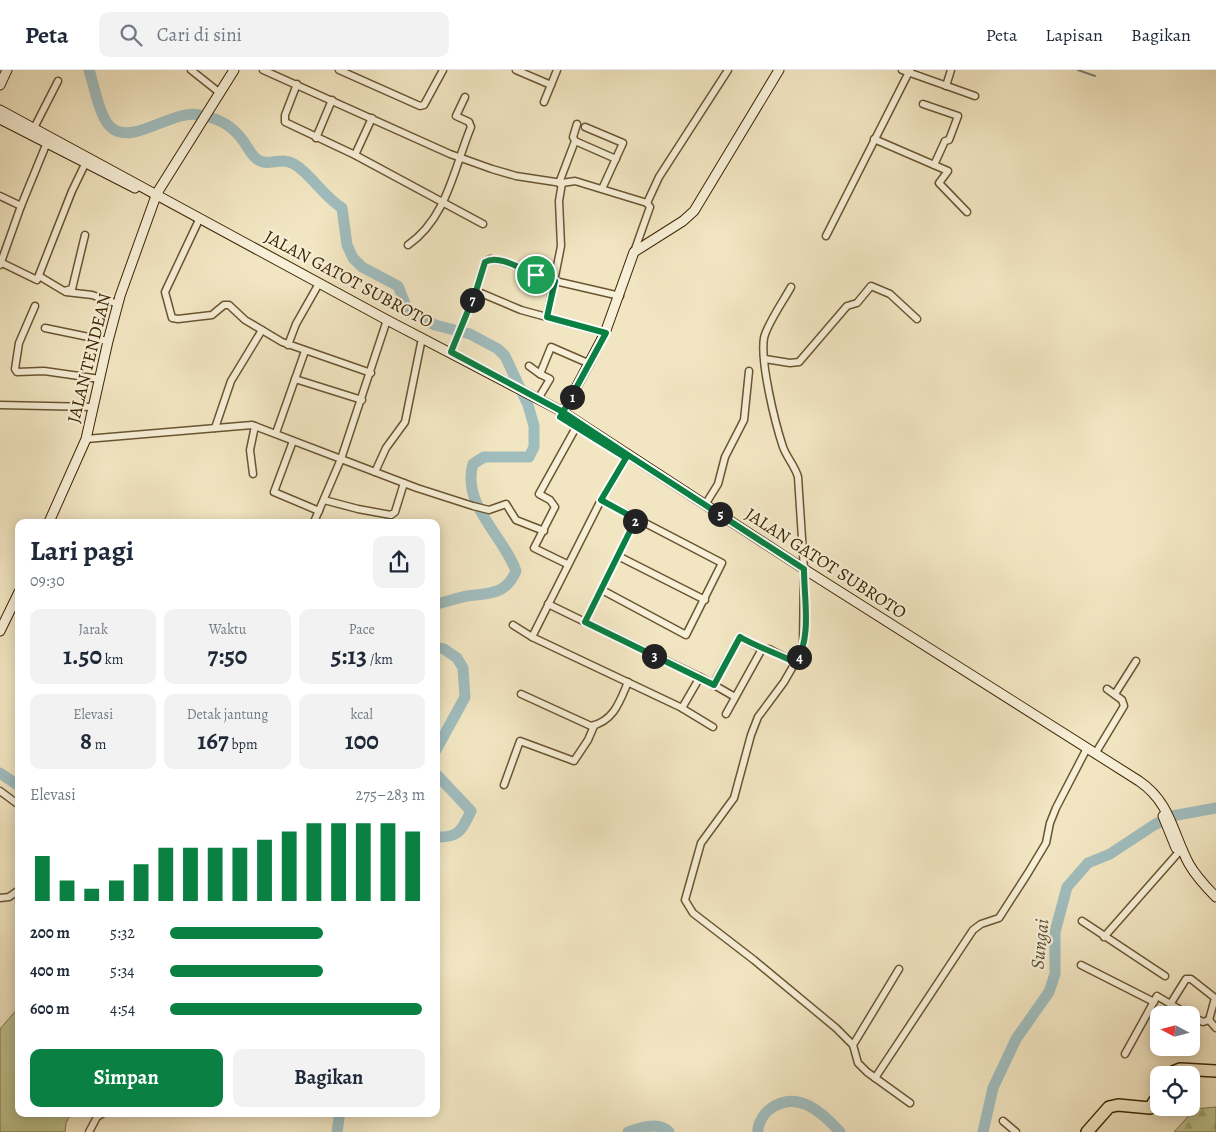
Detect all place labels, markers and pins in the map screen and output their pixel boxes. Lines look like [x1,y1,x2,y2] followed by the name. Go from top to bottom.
[515,254,557,296] pin
[460,288,484,312] pin: 7
[560,384,584,410] pin: 1
[708,502,732,526] pin: 5
[622,508,648,534] pin: 2
[642,644,666,668] pin: 3
[786,644,812,670] pin: 4

